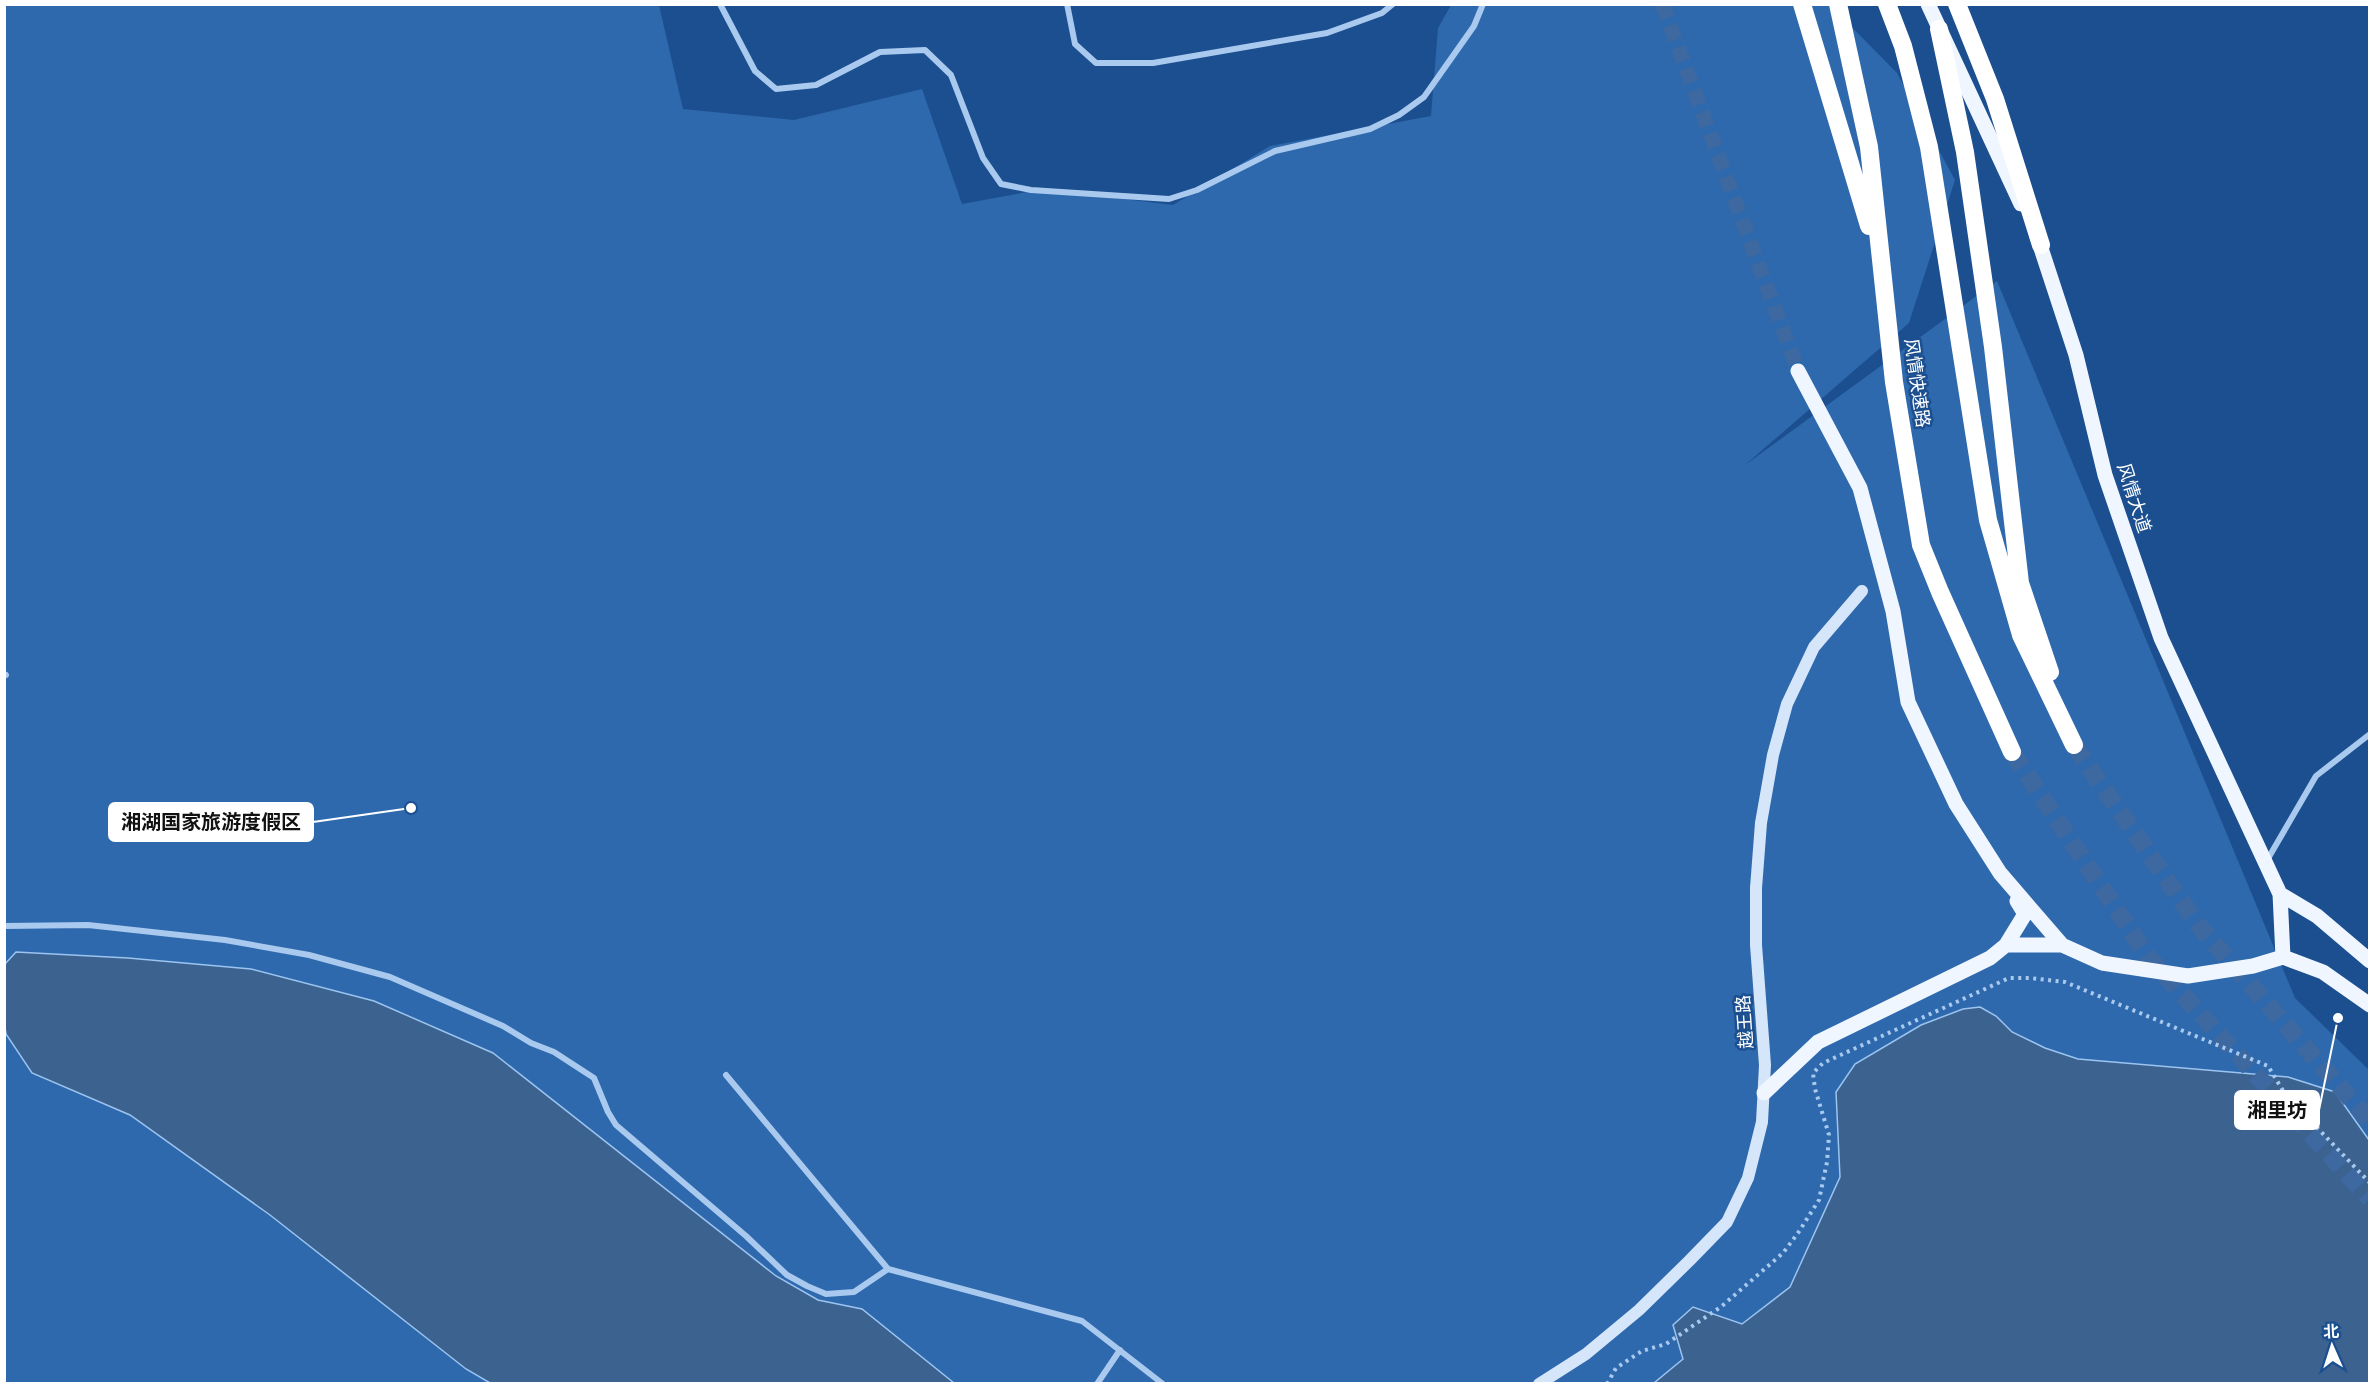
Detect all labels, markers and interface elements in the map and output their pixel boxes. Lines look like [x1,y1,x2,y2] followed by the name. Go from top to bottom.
[1900,337,1934,429] street label: 风情快速路
[2112,460,2156,536] street label: 风情大道
[109,803,313,841] callout: 湘湖国家旅游度假区
[121,810,301,834] text: 湘湖国家旅游度假区
[1732,994,1758,1050] street label: 越王路
[2235,1091,2319,1129] callout: 湘里坊
[2247,1098,2307,1122] text: 湘里坊
[2302,1316,2362,1376] north arrow
[2323,1322,2340,1341] text: 北

